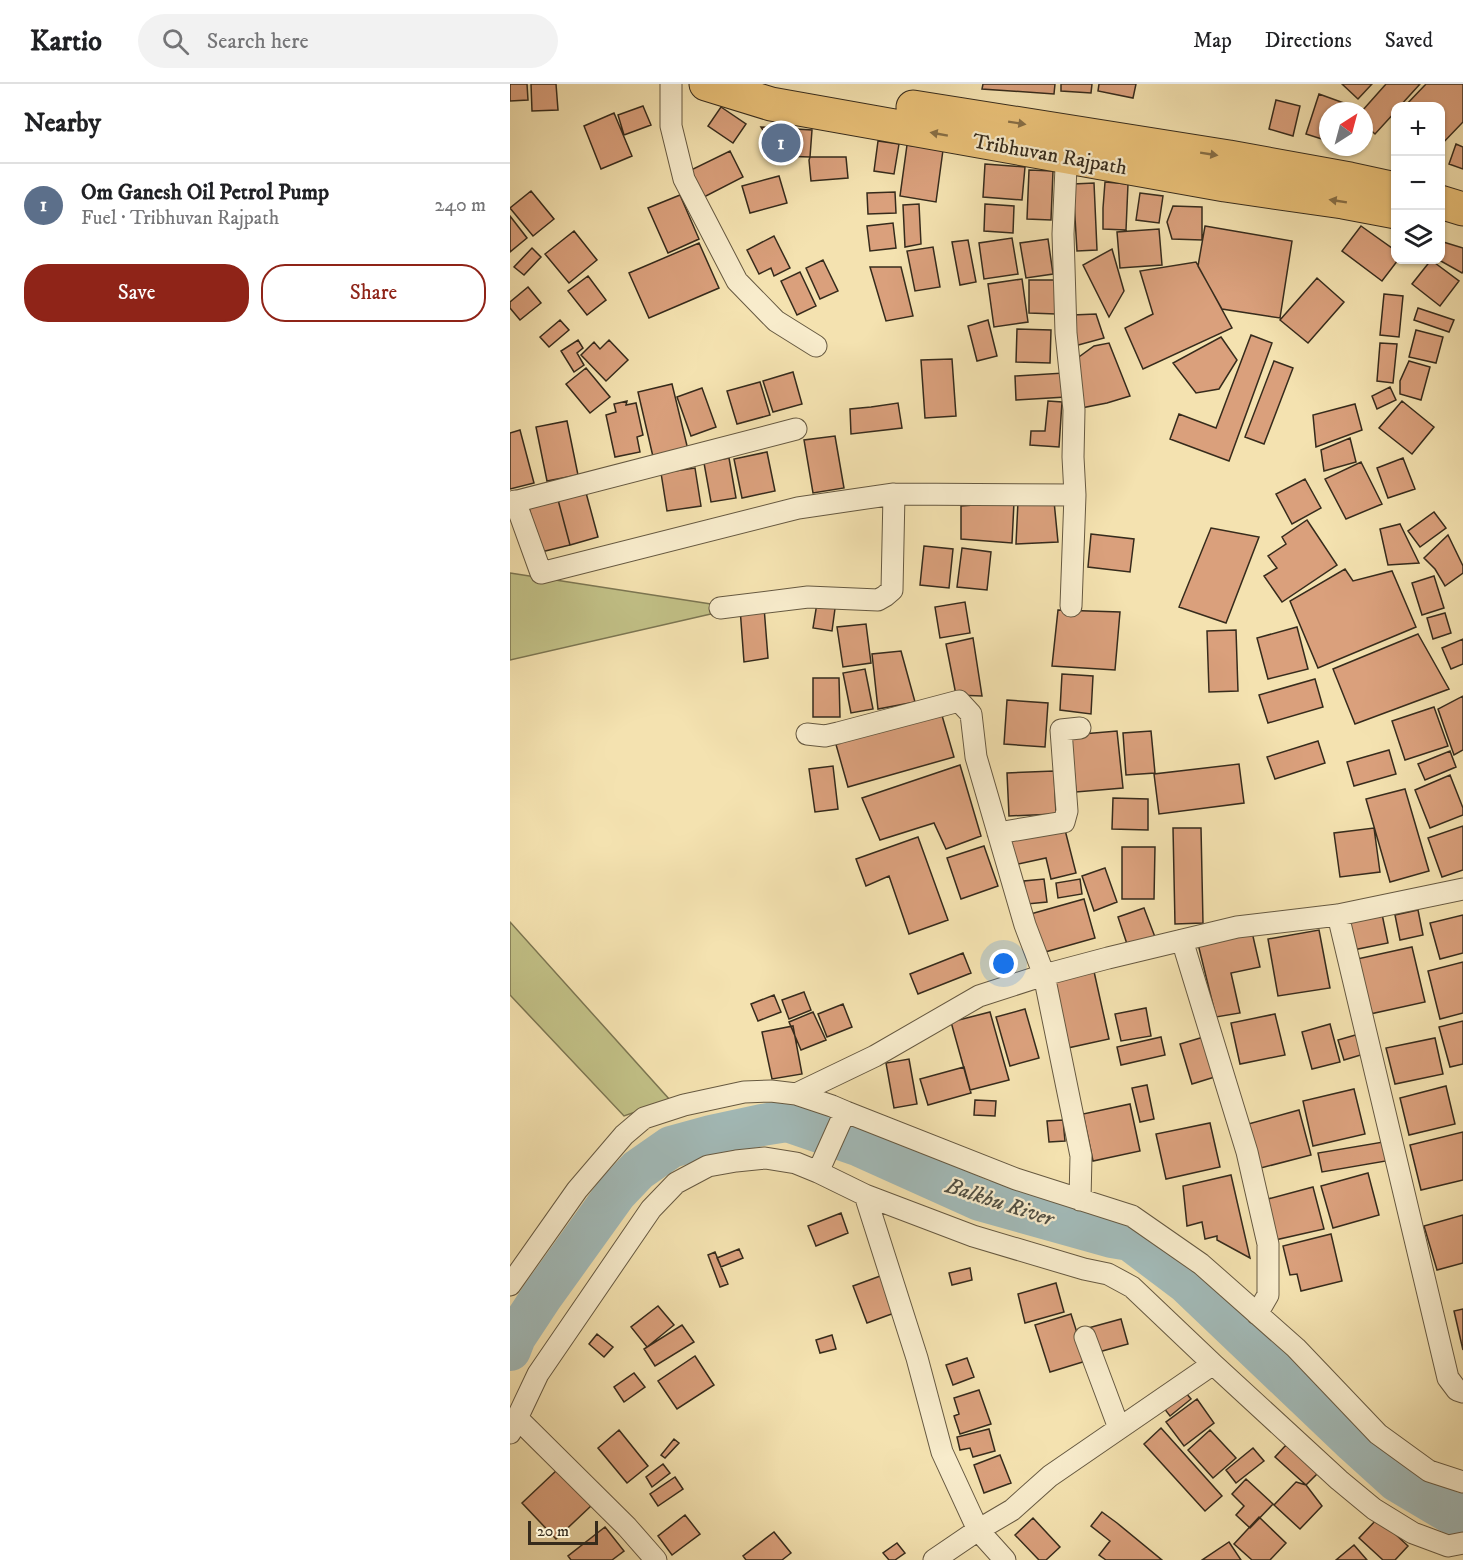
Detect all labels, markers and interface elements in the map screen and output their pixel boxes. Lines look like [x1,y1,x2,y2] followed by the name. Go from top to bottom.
[138,14,558,68] search box
[30,24,102,59] text: Kartio
[159,25,192,58] icon: search
[207,28,309,55] text: Search here
[1193,28,1232,54] text: Map
[1265,28,1352,54] text: Directions
[1385,28,1433,54] text: Saved
[1319,102,1373,156] north arrow
[1391,102,1445,264] map controls
[1391,102,1445,156] button: +
[24,107,101,140] text: Nearby
[1007,119,1026,128] one-way arrow
[762,120,800,166] pin: 1
[929,129,948,138] one-way arrow
[970,129,1129,181] street label: Tribhuvan Rajpath
[1200,150,1219,159] one-way arrow
[1391,156,1445,210] button: −
[81,179,329,206] text: Om Ganesh Oil Petrol Pump
[40,193,47,218] text: 1
[435,193,486,218] text: 240 m
[1328,197,1347,206] one-way arrow
[81,206,279,231] text: Fuel · Tribhuvan Rajpath
[1391,210,1445,264] button: layers
[24,264,249,322] button: Save
[261,264,486,322] button: Share
[989,949,1018,978] your location
[941,1172,1059,1233] water label: Balkhu River
[528,1518,598,1546] scale bar
[537,1521,569,1541] text: 20 m

